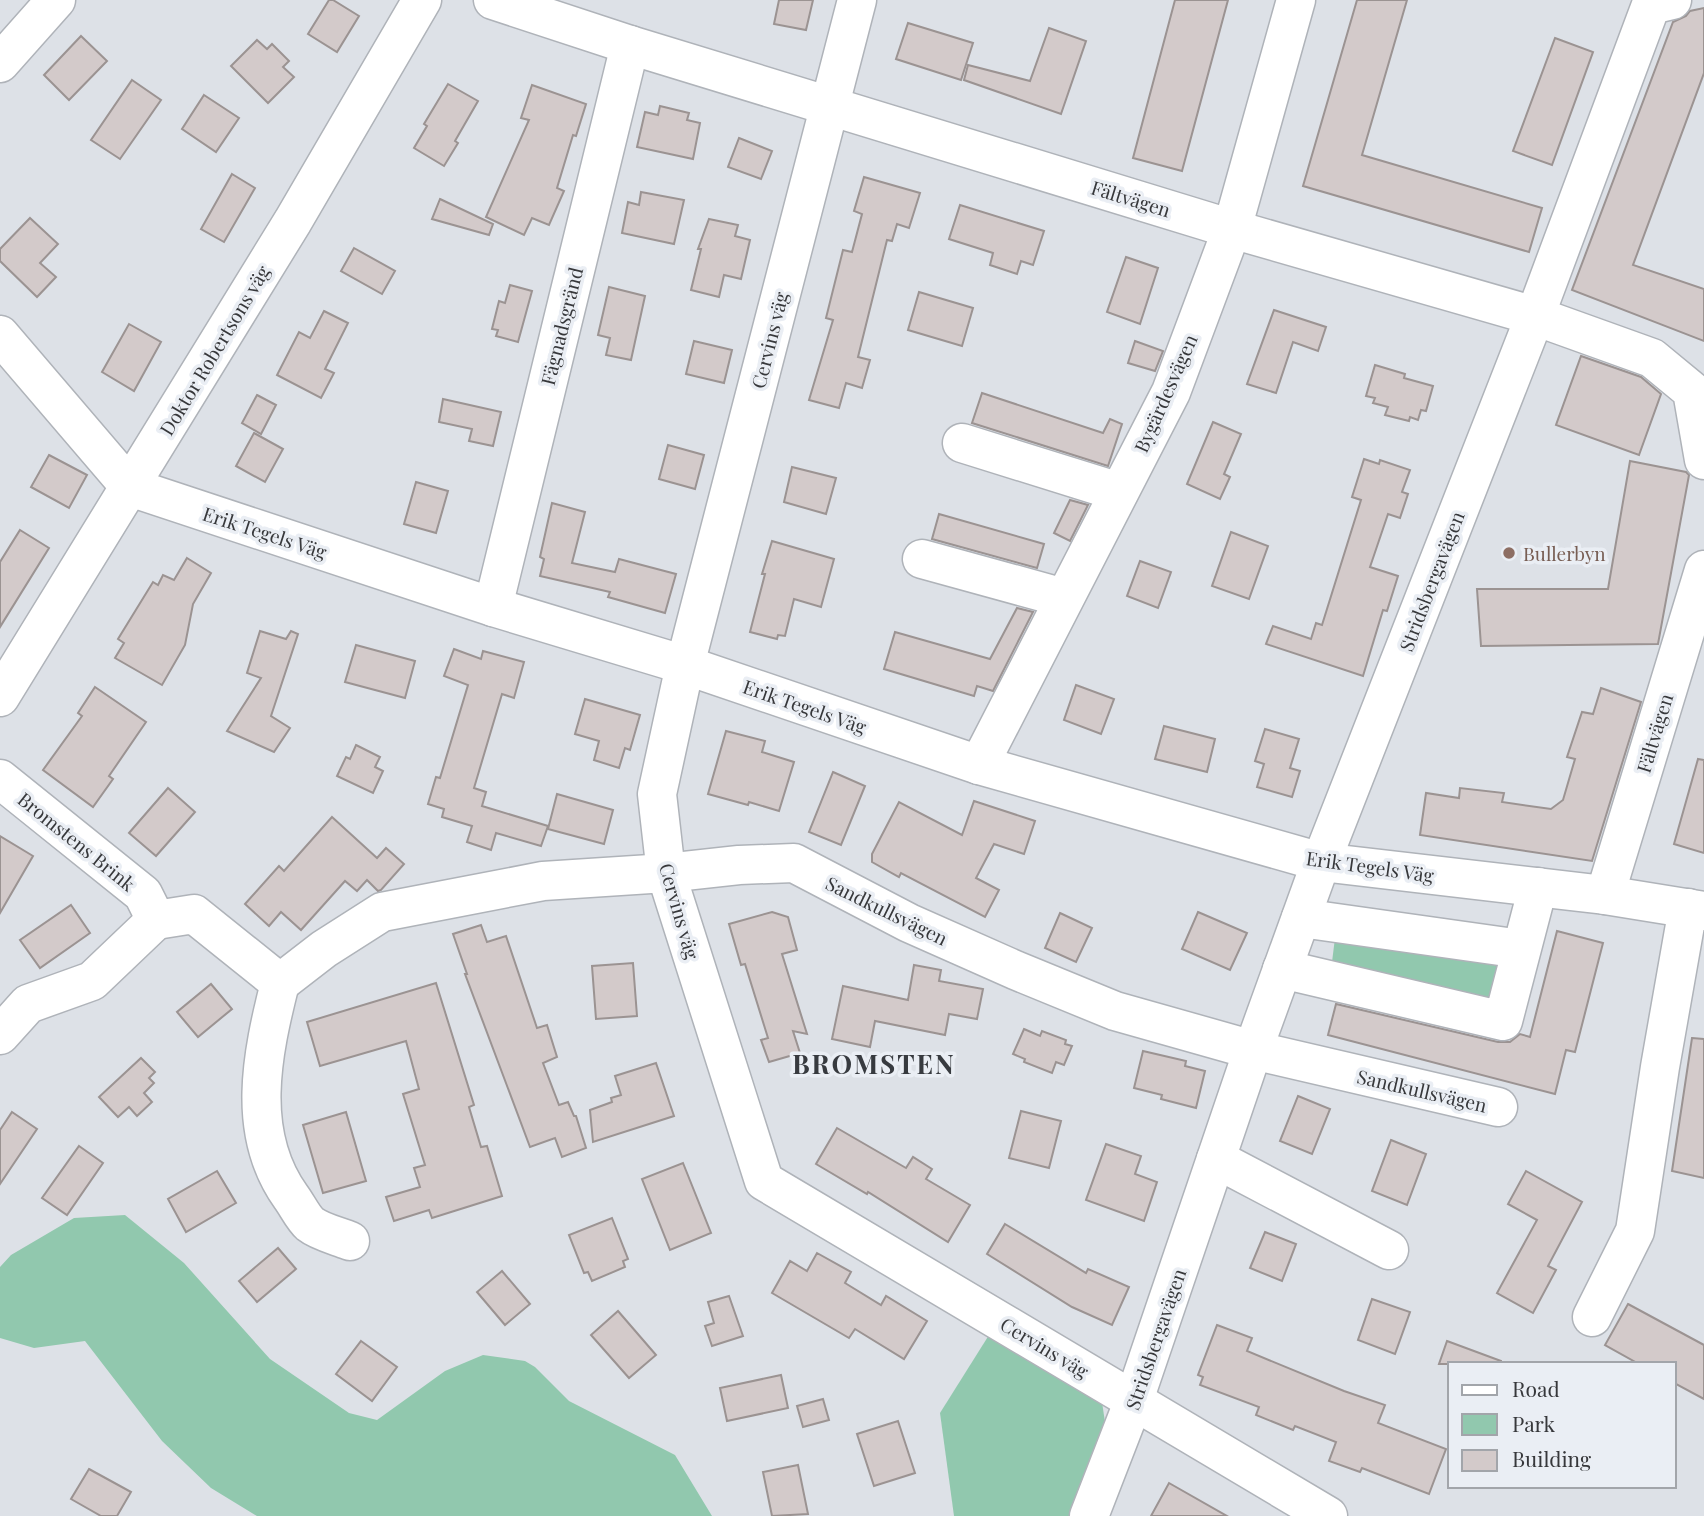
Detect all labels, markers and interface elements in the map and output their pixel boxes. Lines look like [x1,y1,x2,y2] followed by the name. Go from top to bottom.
[1088,174,1174,223] street label: Fältvägen
[153,260,275,440] street label: Doktor Robertsons väg
[534,264,588,388] street label: Fägnadsgränd
[744,289,794,391] street label: Cervins väg
[1127,329,1203,456] street label: Bygärdesvägen
[200,500,330,564] street label: Erik Tegels Väg
[1392,507,1470,655] street label: Stridsbergavägen
[1523,540,1606,566] place label: Bullerbyn
[1501,545,1517,561] marker: Bullerbyn
[740,673,870,739] street label: Erik Tegels Väg
[1630,690,1679,776] street label: Fältvägen
[13,786,142,897] street label: Bromstens Brink
[1304,844,1436,888] street label: Erik Tegels Väg
[654,860,706,962] street label: Cervins väg
[822,869,953,951] street label: Sandkullsvägen
[792,1046,956,1081] district label: BROMSTEN
[1355,1062,1490,1118] street label: Sandkullsvägen
[1119,1264,1192,1413] street label: Stridsbergavägen
[996,1310,1094,1384] street label: Cervins väg
[1448,1362,1676,1488] legend
[1512,1374,1560,1402] text: Road
[1512,1409,1556,1437] text: Park
[1512,1444,1591,1472] text: Building

